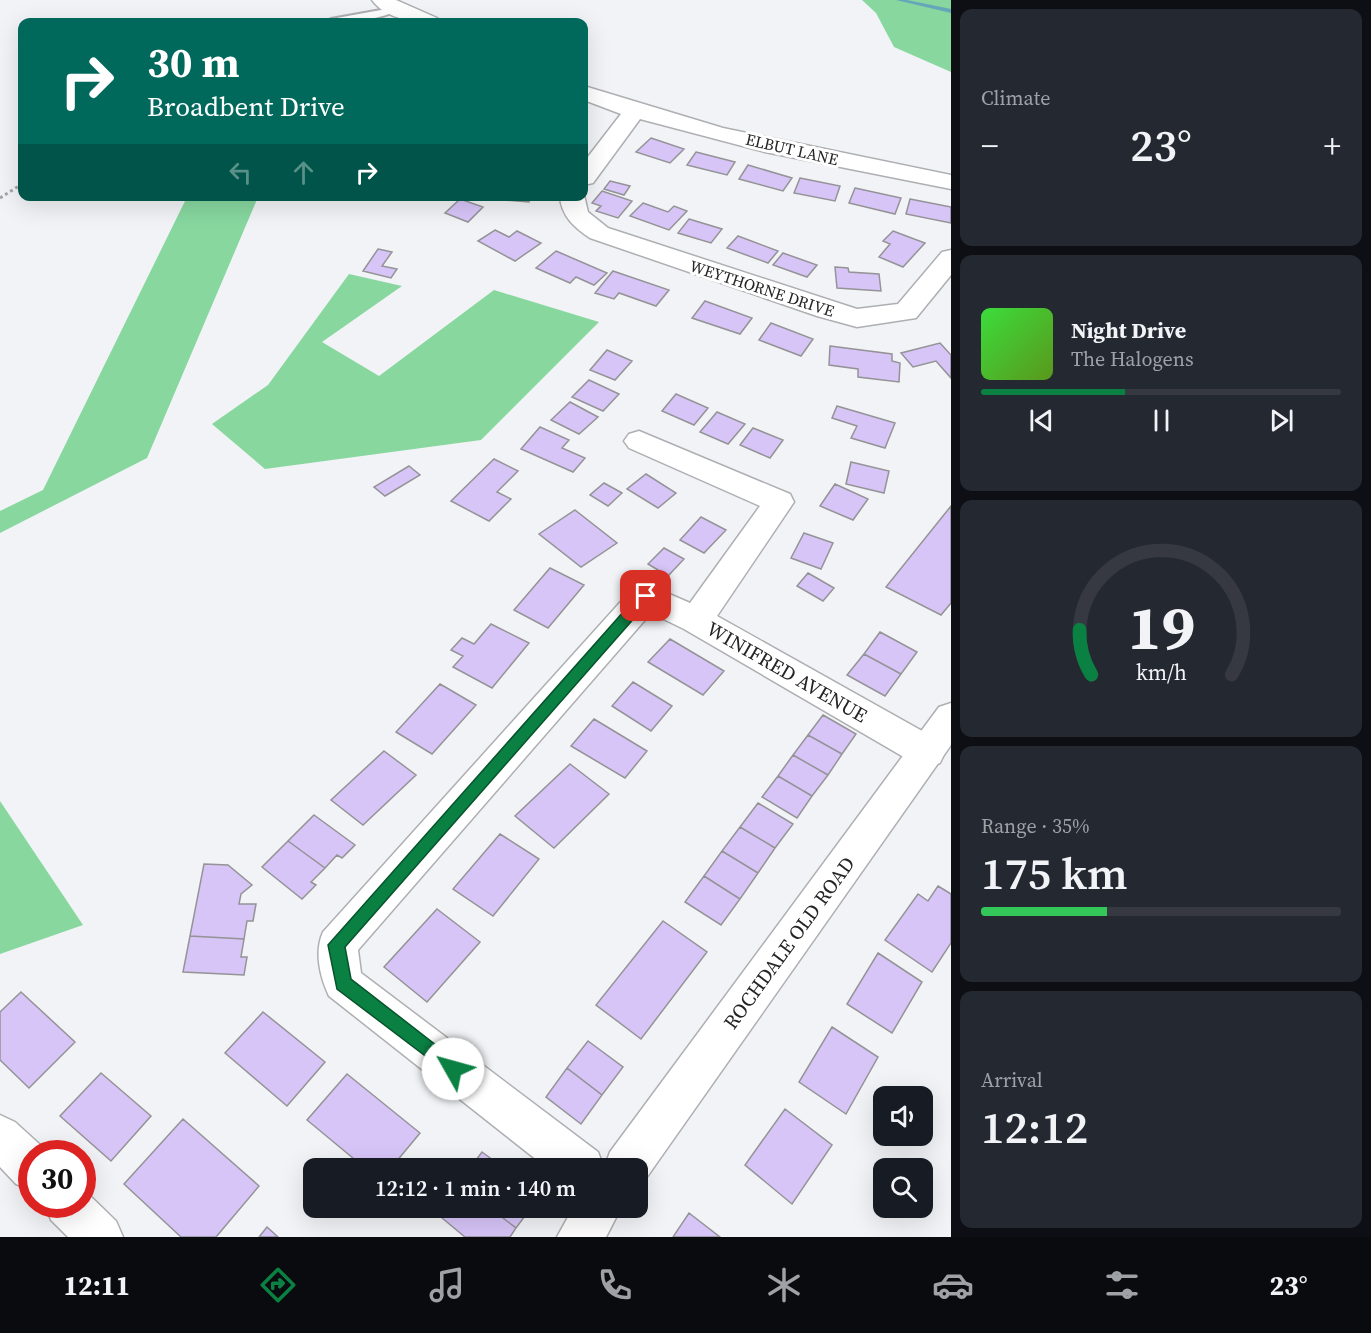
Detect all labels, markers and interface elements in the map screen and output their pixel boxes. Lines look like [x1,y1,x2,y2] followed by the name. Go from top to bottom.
[147,33,240,91] text: 30 m
[48,42,126,120] icon: right
[981,84,1050,112] text: Climate
[147,88,345,125] text: Broadbent Drive
[1130,114,1192,176] text: 23°
[981,123,999,168] text: −
[1324,123,1341,168] text: +
[744,128,841,170] street label: ELBUT LANE
[224,156,257,189] icon: left
[287,156,320,189] icon: ahead
[350,156,383,189] icon: right
[687,254,837,322] street label: WEYTHORNE DRIVE
[1071,315,1186,345] text: Night Drive
[1071,345,1194,373] text: The Halogens
[1025,404,1058,437] icon: previous
[1145,404,1178,437] icon: pause
[1265,404,1298,437] icon: next
[620,570,671,621] pin
[629,579,662,612] icon: arrive
[1127,585,1195,671] text: 19
[702,615,872,729] street label: WINIFRED AVENUE
[1135,659,1187,688] text: km/h
[981,812,1090,840] text: Range · 35%
[981,842,1128,904] text: 175 km
[717,851,861,1035] street label: ROCHDALE OLD ROAD
[421,1037,485,1101] position arrow
[981,1066,1043,1094] text: Arrival
[873,1086,933,1218] map controls
[873,1086,933,1146] button: sound
[981,1096,1088,1158] text: 12:12
[18,1140,96,1218] speed limit sign: 30
[873,1158,933,1218] button: search
[375,1173,576,1203] text: 12:12 · 1 min · 140 m
[257,1264,299,1306] icon: directions
[426,1264,468,1306] icon: music
[594,1264,636,1306] icon: phone
[763,1264,805,1306] icon: climate
[932,1264,974,1306] icon: car
[1101,1264,1143,1306] icon: filters
[63,1267,130,1304] text: 12:11
[1269,1267,1308,1304] text: 23°

